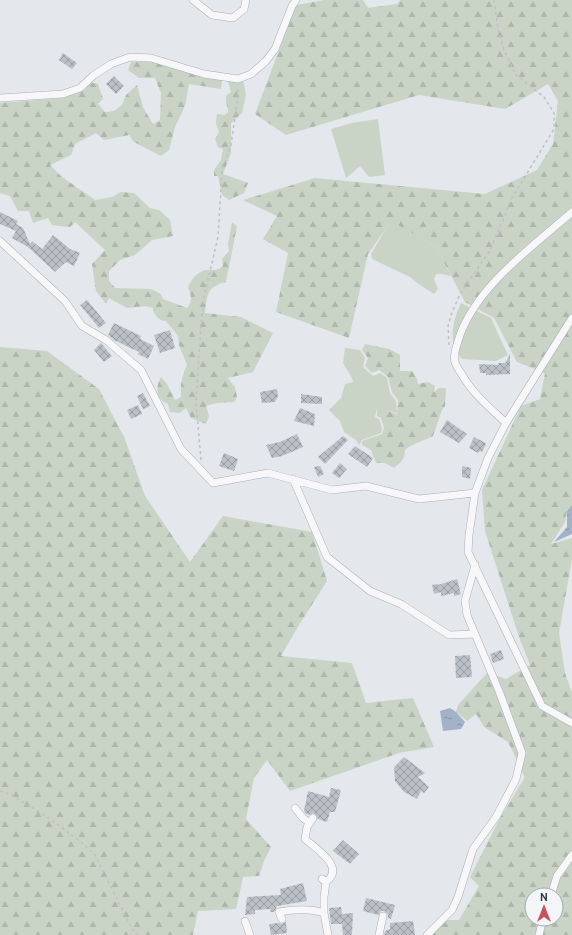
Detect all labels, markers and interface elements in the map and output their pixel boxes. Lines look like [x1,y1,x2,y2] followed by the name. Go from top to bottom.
[524,887,564,927] north arrow
[540,890,548,904] text: N

